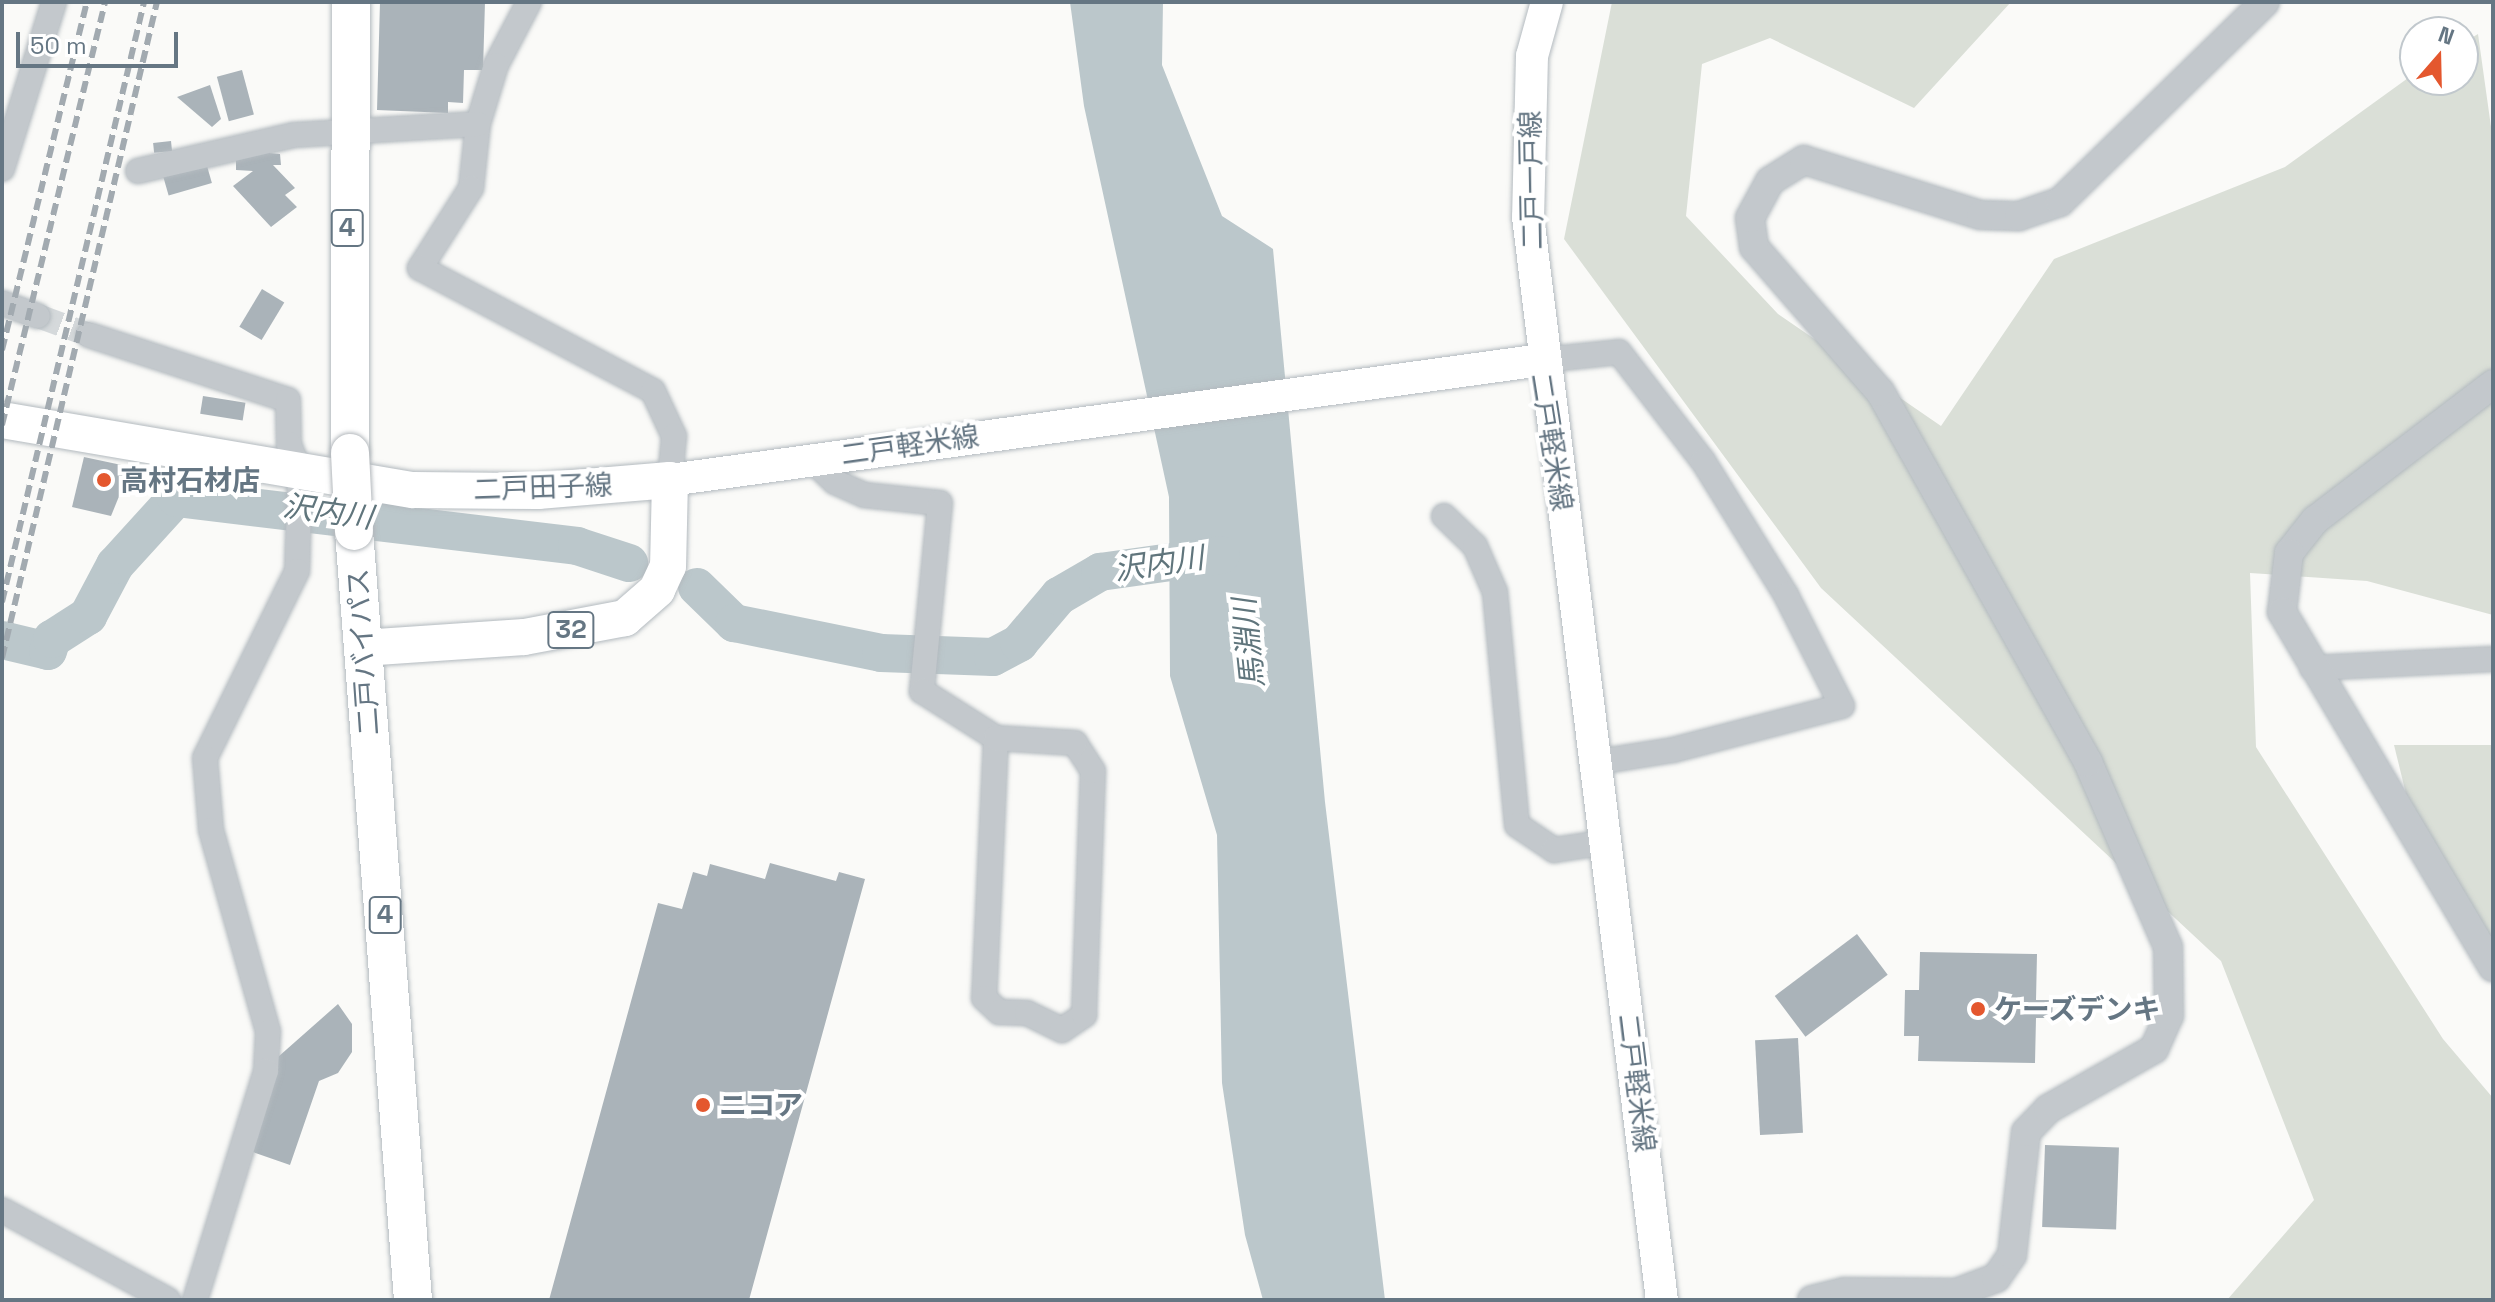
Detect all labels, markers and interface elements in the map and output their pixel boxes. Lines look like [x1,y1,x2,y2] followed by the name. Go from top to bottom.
[20,16,182,66] scale bar
[2399,16,2479,96] north arrow
[2435,20,2458,51] text: N
[30,30,87,61] text: 50 m
[1513,110,1549,250] street label: 二戸一戸線
[329,206,365,250] road number: 4
[1524,370,1580,514] street label: 二戸軽米線
[838,419,982,471] street label: 二戸軽米線
[120,463,260,497] place label: 高村石材店
[472,468,614,506] street label: 二戸田子線
[95,471,113,489] marker: 高村石材店
[281,488,375,536] water label: 沢内川
[1112,540,1206,588] water label: 沢内川
[340,567,386,737] street label: 二戸バイパス
[1226,596,1272,690] water label: 馬淵川
[547,608,595,652] road number: 32
[367,893,403,937] road number: 4
[1994,992,2162,1026] place label: ケーズデンキ
[1969,1000,1987,1018] marker: ケーズデンキ
[1612,1011,1662,1155] street label: 二戸軽米線
[719,1088,803,1122] place label: ニコア
[694,1096,712,1114] marker: ニコア

